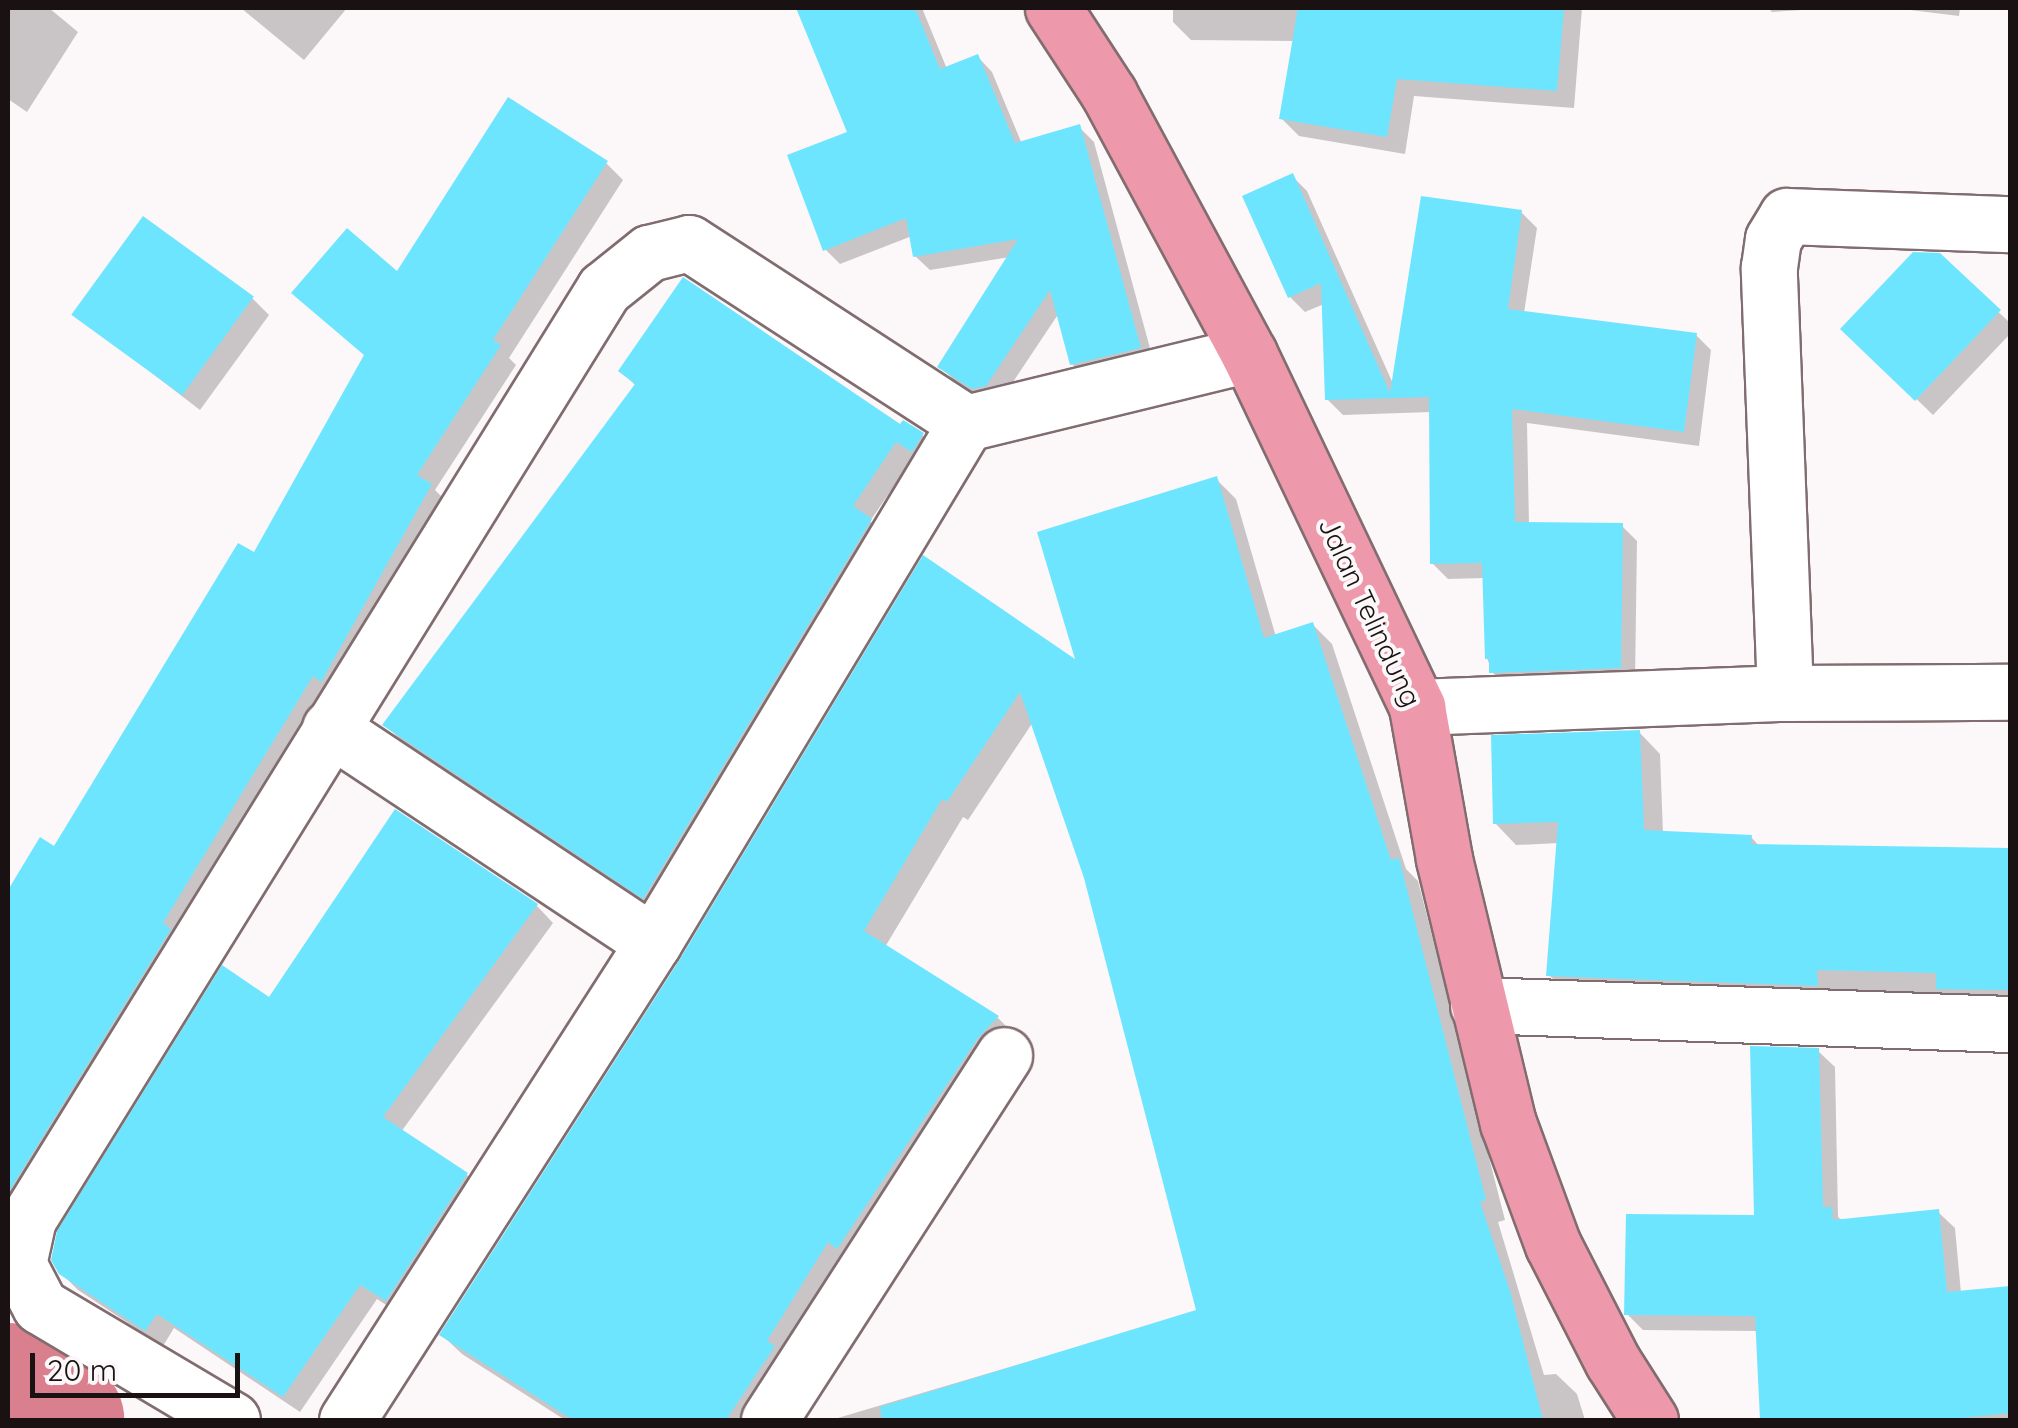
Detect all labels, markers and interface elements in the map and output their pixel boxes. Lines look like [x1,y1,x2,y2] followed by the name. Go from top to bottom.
[1311,512,1429,712] street label: Jalan Telindung
[35,1333,245,1395] scale bar
[47,1351,117,1389] text: 20 m

